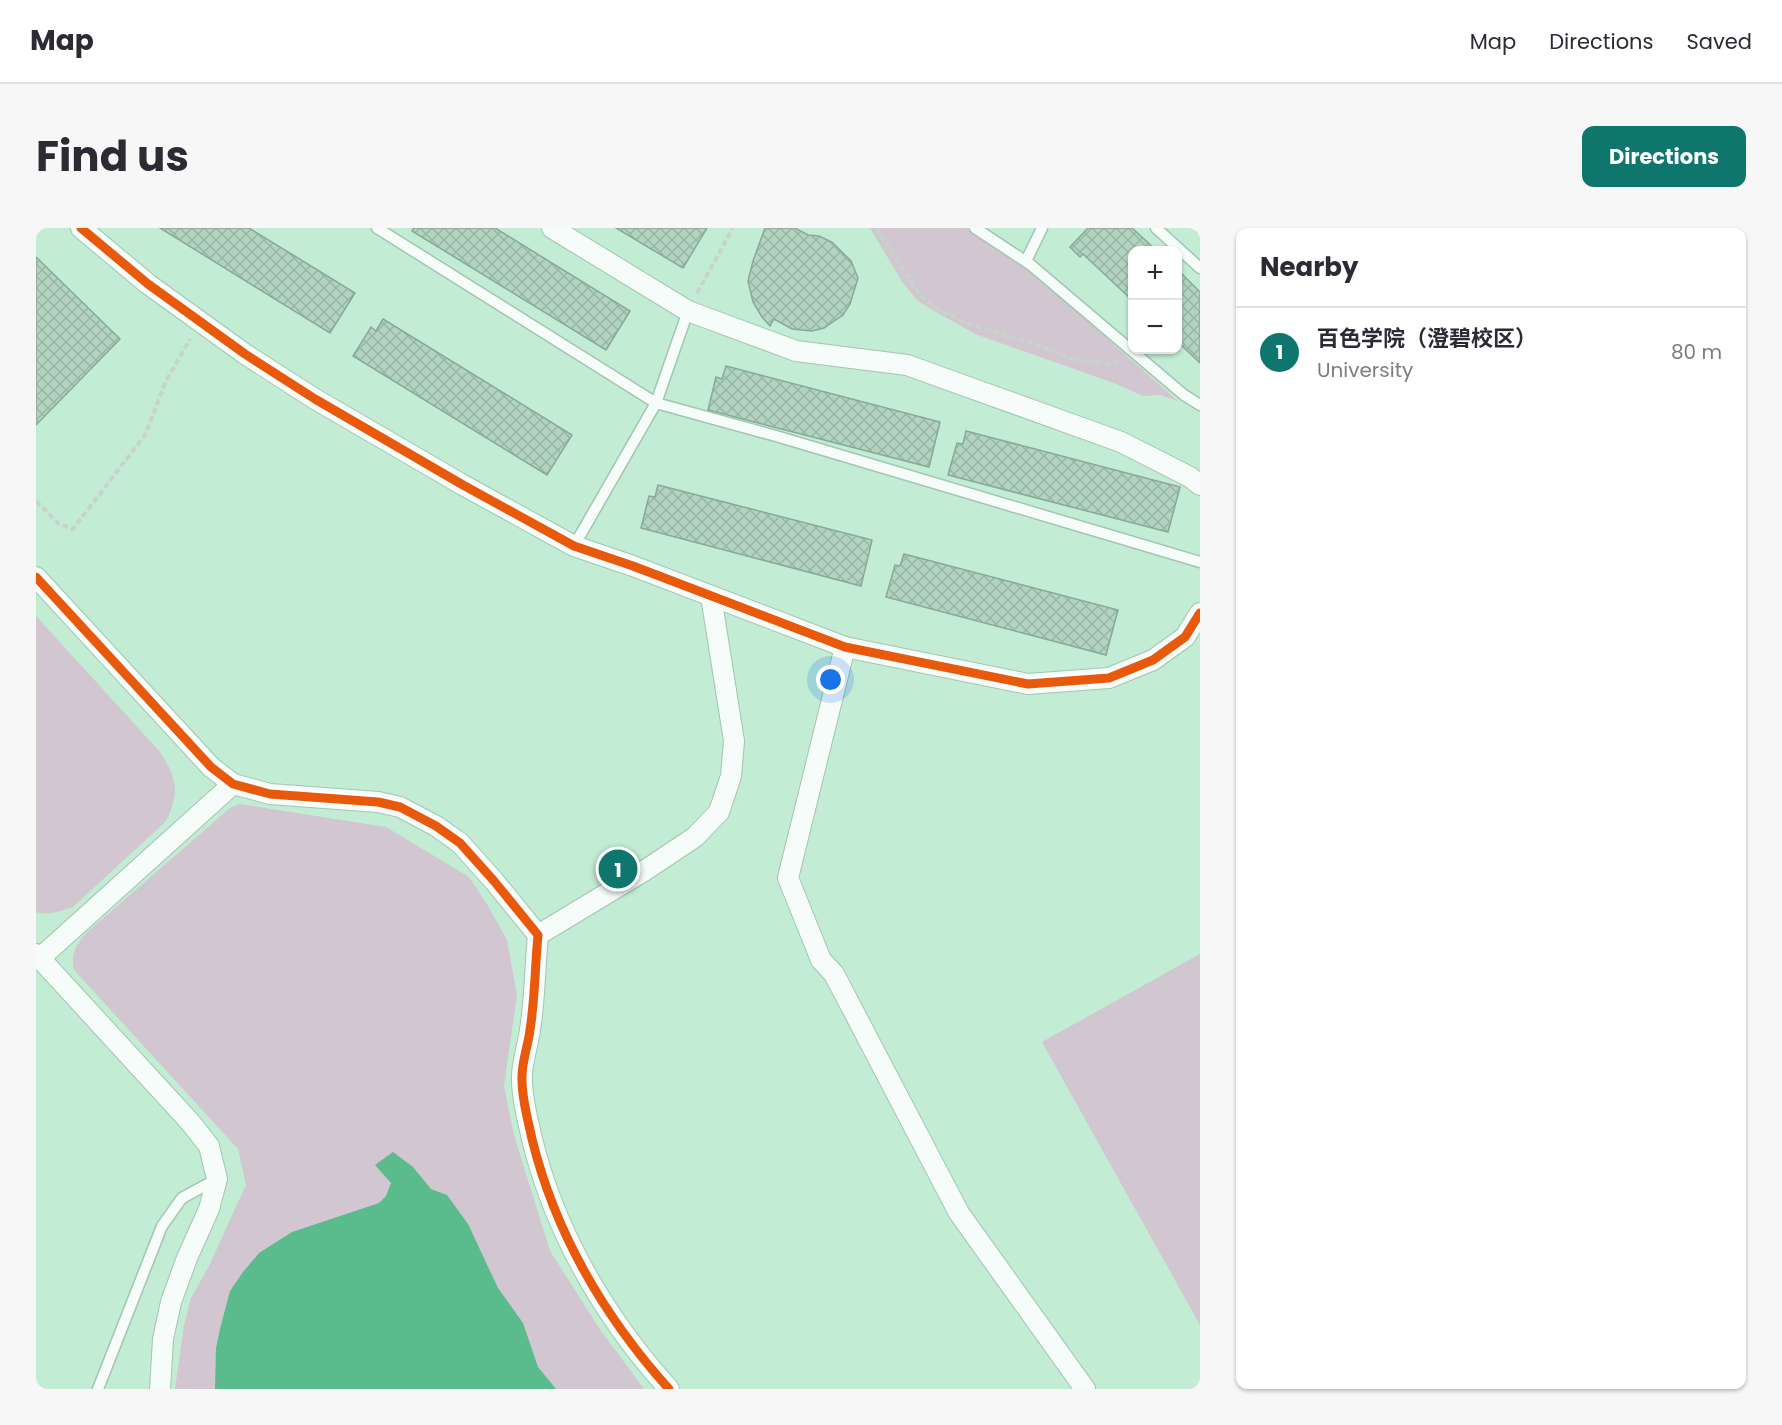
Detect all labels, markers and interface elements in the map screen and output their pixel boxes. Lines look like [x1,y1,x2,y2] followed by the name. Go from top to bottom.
[30,21,94,60] text: Map
[1470,27,1516,56] text: Map
[1549,27,1653,56] text: Directions
[1686,27,1752,56] text: Saved
[1582,126,1746,187] button: Directions
[36,127,189,186] text: Find us
[1128,246,1182,354] map controls
[1128,246,1182,300] button: +
[1260,249,1358,285] text: Nearby
[1128,300,1182,354] button: −
[1317,323,1537,354] text: 百色学院（澄碧校区）
[1276,338,1283,366] text: 1
[1671,338,1722,366] text: 80 m
[1317,356,1413,384] text: University
[816,665,845,694] your location
[598,846,638,892] pin: 1

